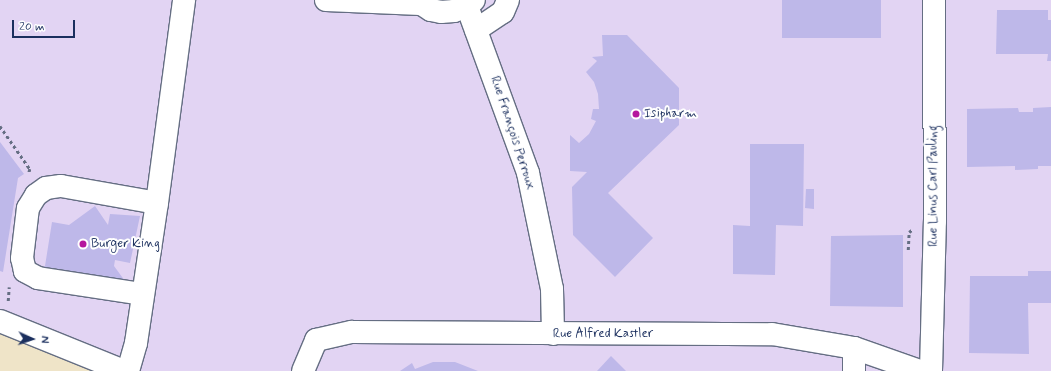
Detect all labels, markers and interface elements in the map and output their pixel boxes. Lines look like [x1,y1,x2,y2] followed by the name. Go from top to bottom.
[14,12,77,38] scale bar
[19,19,45,35] text: 20 m
[486,75,538,191] street label: Rue François Perroux
[644,106,697,122] place label: Isipharm
[631,109,641,119] marker: Isipharm
[926,126,942,246] street label: Rue Linus Carl Pauling
[91,236,158,252] place label: Burger King
[78,239,88,249] marker: Burger King
[12,319,52,359] north arrow
[552,326,654,342] street label: Rue Alfred Kastler
[37,336,51,344] text: N

